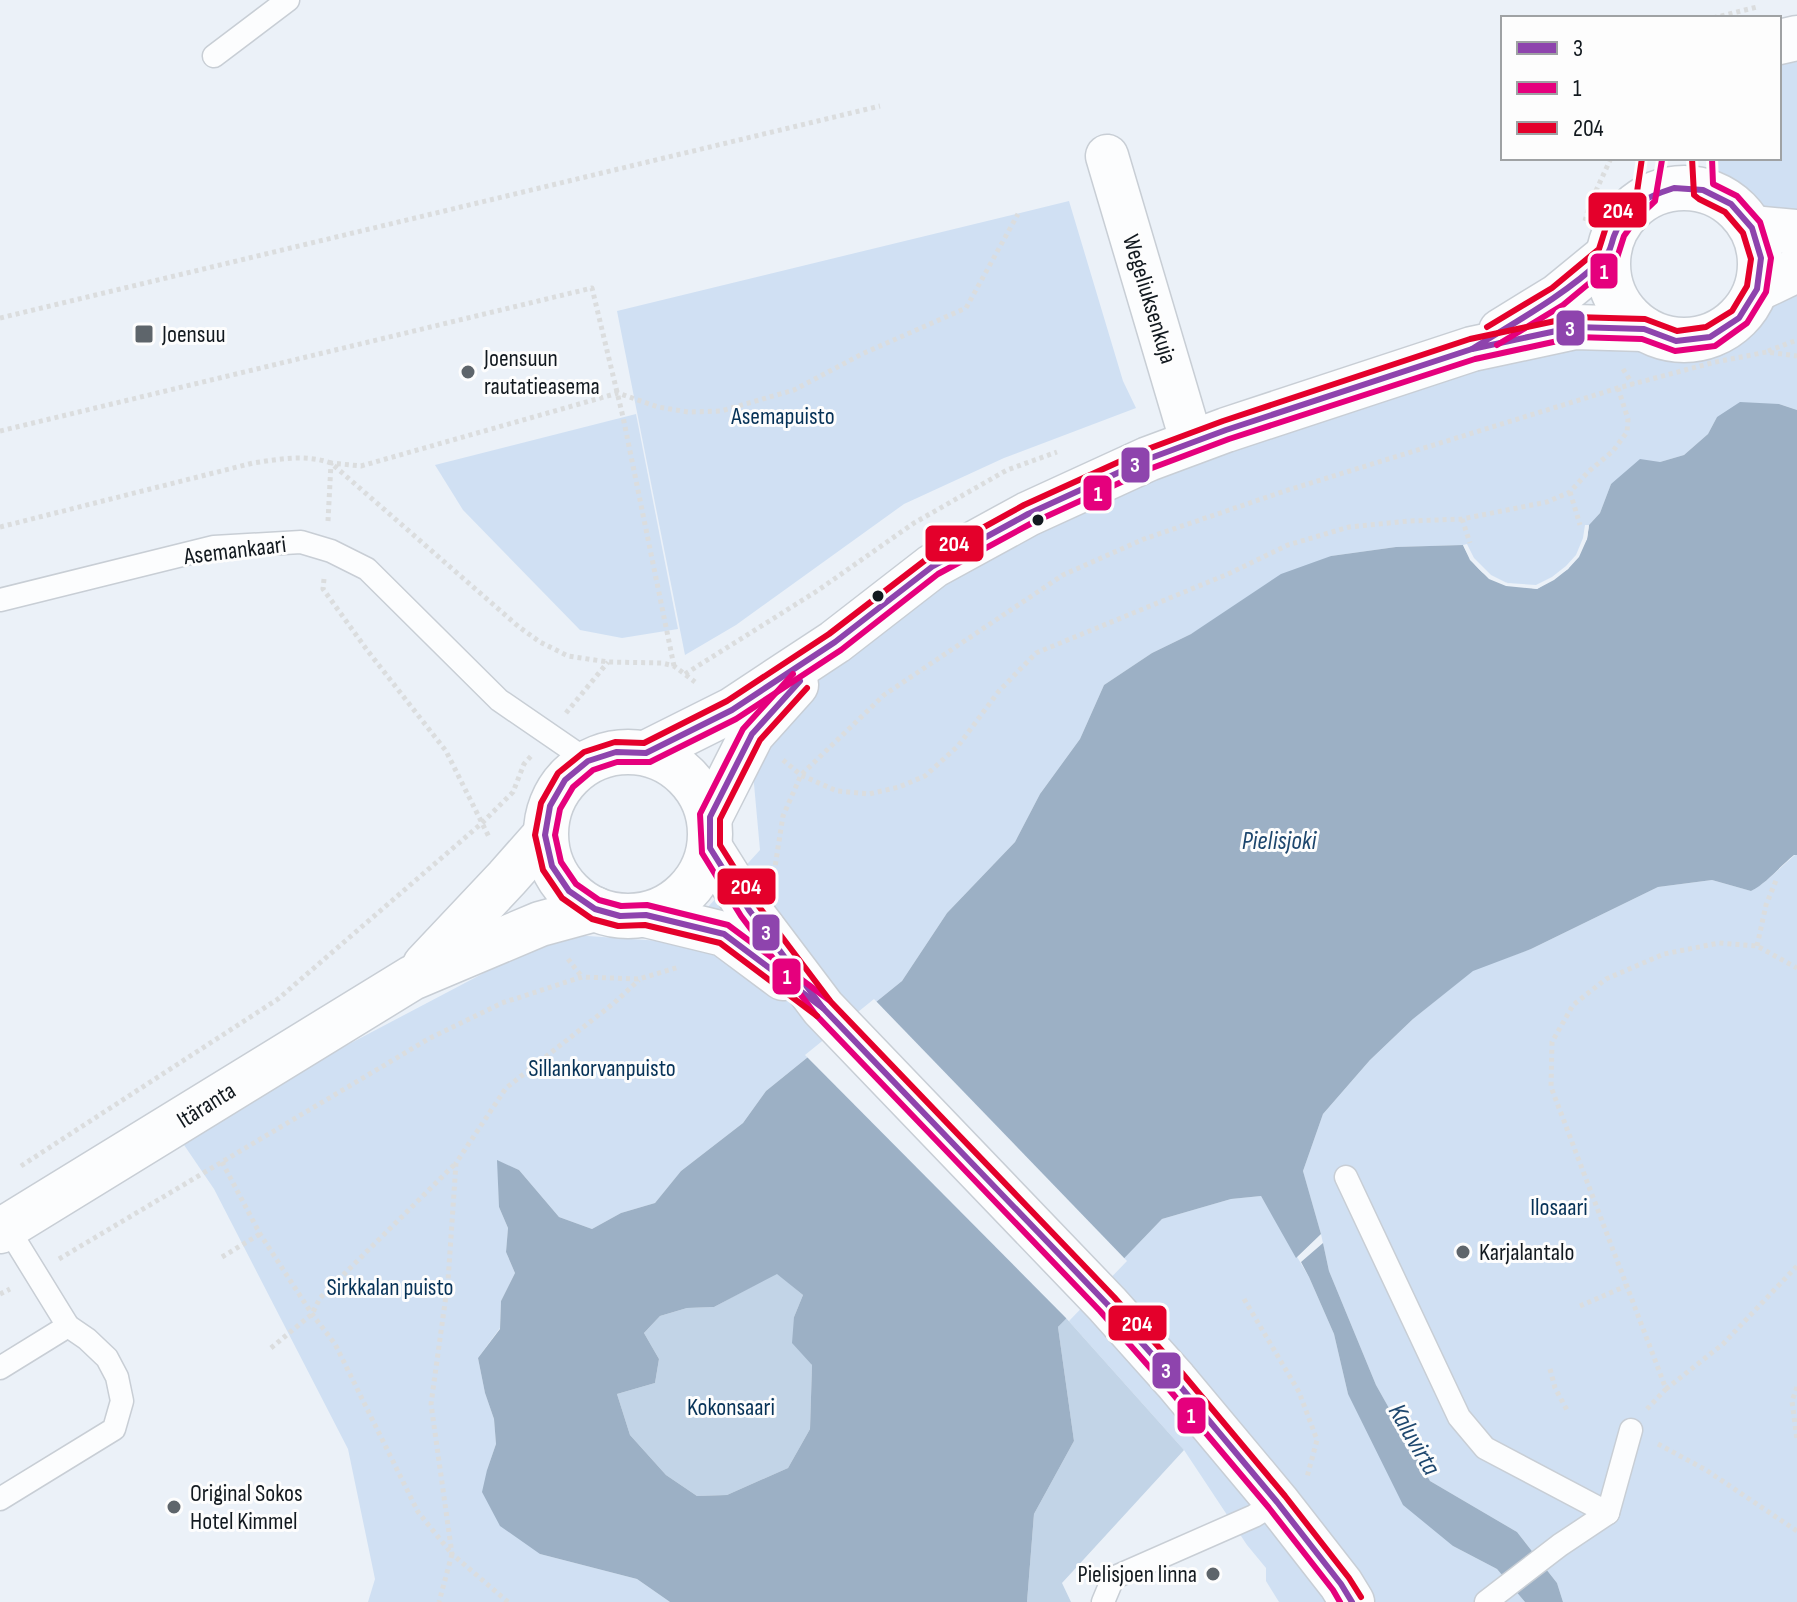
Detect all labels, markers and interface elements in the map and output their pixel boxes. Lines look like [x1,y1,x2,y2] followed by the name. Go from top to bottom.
[1501,16,1781,160] legend
[1573,34,1583,63] text: 3
[1573,74,1582,103] text: 1
[1573,114,1604,143] text: 204
[1587,191,1648,229] line badge: 204
[1603,198,1633,225] text: 204
[1116,231,1183,367] street label: Wegeliuksenkuja
[1589,252,1619,290] line badge: 1
[1600,259,1609,286] text: 1
[1555,309,1586,347] line badge: 3
[1565,316,1575,343] text: 3
[161,320,225,349] place label: Joensuu
[133,323,155,345] marker: Joensuu
[483,344,600,401] place label: Joensuun rautatieasema
[459,363,477,381] marker: Joensuun rautatieasema
[730,402,835,431] park label: Asemapuisto
[1120,446,1151,484] line badge: 3
[1130,452,1140,479] text: 3
[1082,474,1113,512] line badge: 1
[1094,481,1103,508] text: 1
[1030,512,1046,528] unlabelled marker
[924,524,985,563] line badge: 204
[181,530,288,571] street label: Asemankaari
[939,531,969,558] text: 204
[870,588,886,604] unlabelled marker
[1242,826,1317,857] water label: Pielisjoki
[716,867,777,906] line badge: 204
[731,874,761,901] text: 204
[751,913,781,952] line badge: 3
[761,920,771,947] text: 3
[771,957,802,996] line badge: 1
[783,964,792,991] text: 1
[528,1054,676,1083] park label: Sillankorvanpuisto
[171,1076,241,1135] street label: Itäranta
[1530,1193,1588,1222] park label: Ilosaari
[1479,1238,1574,1267] place label: Karjalantalo
[1454,1243,1472,1261] marker: Karjalantalo
[326,1273,454,1302] park label: Sirkkalan puisto
[1107,1304,1168,1342] line badge: 204
[1122,1311,1152,1338] text: 204
[1151,1351,1182,1390] line badge: 3
[1161,1358,1171,1385] text: 3
[687,1393,775,1422] park label: Kokonsaari
[1176,1396,1207,1435] line badge: 1
[1381,1399,1447,1481] water label: Kaluvirta
[1187,1403,1196,1430] text: 1
[190,1479,303,1536] place label: Original Sokos Hotel Kimmel
[165,1498,183,1516] marker: Original Sokos Hotel Kimmel
[1078,1560,1197,1589] place label: Pielisjoen linna
[1204,1565,1222,1583] marker: Pielisjoen linna

